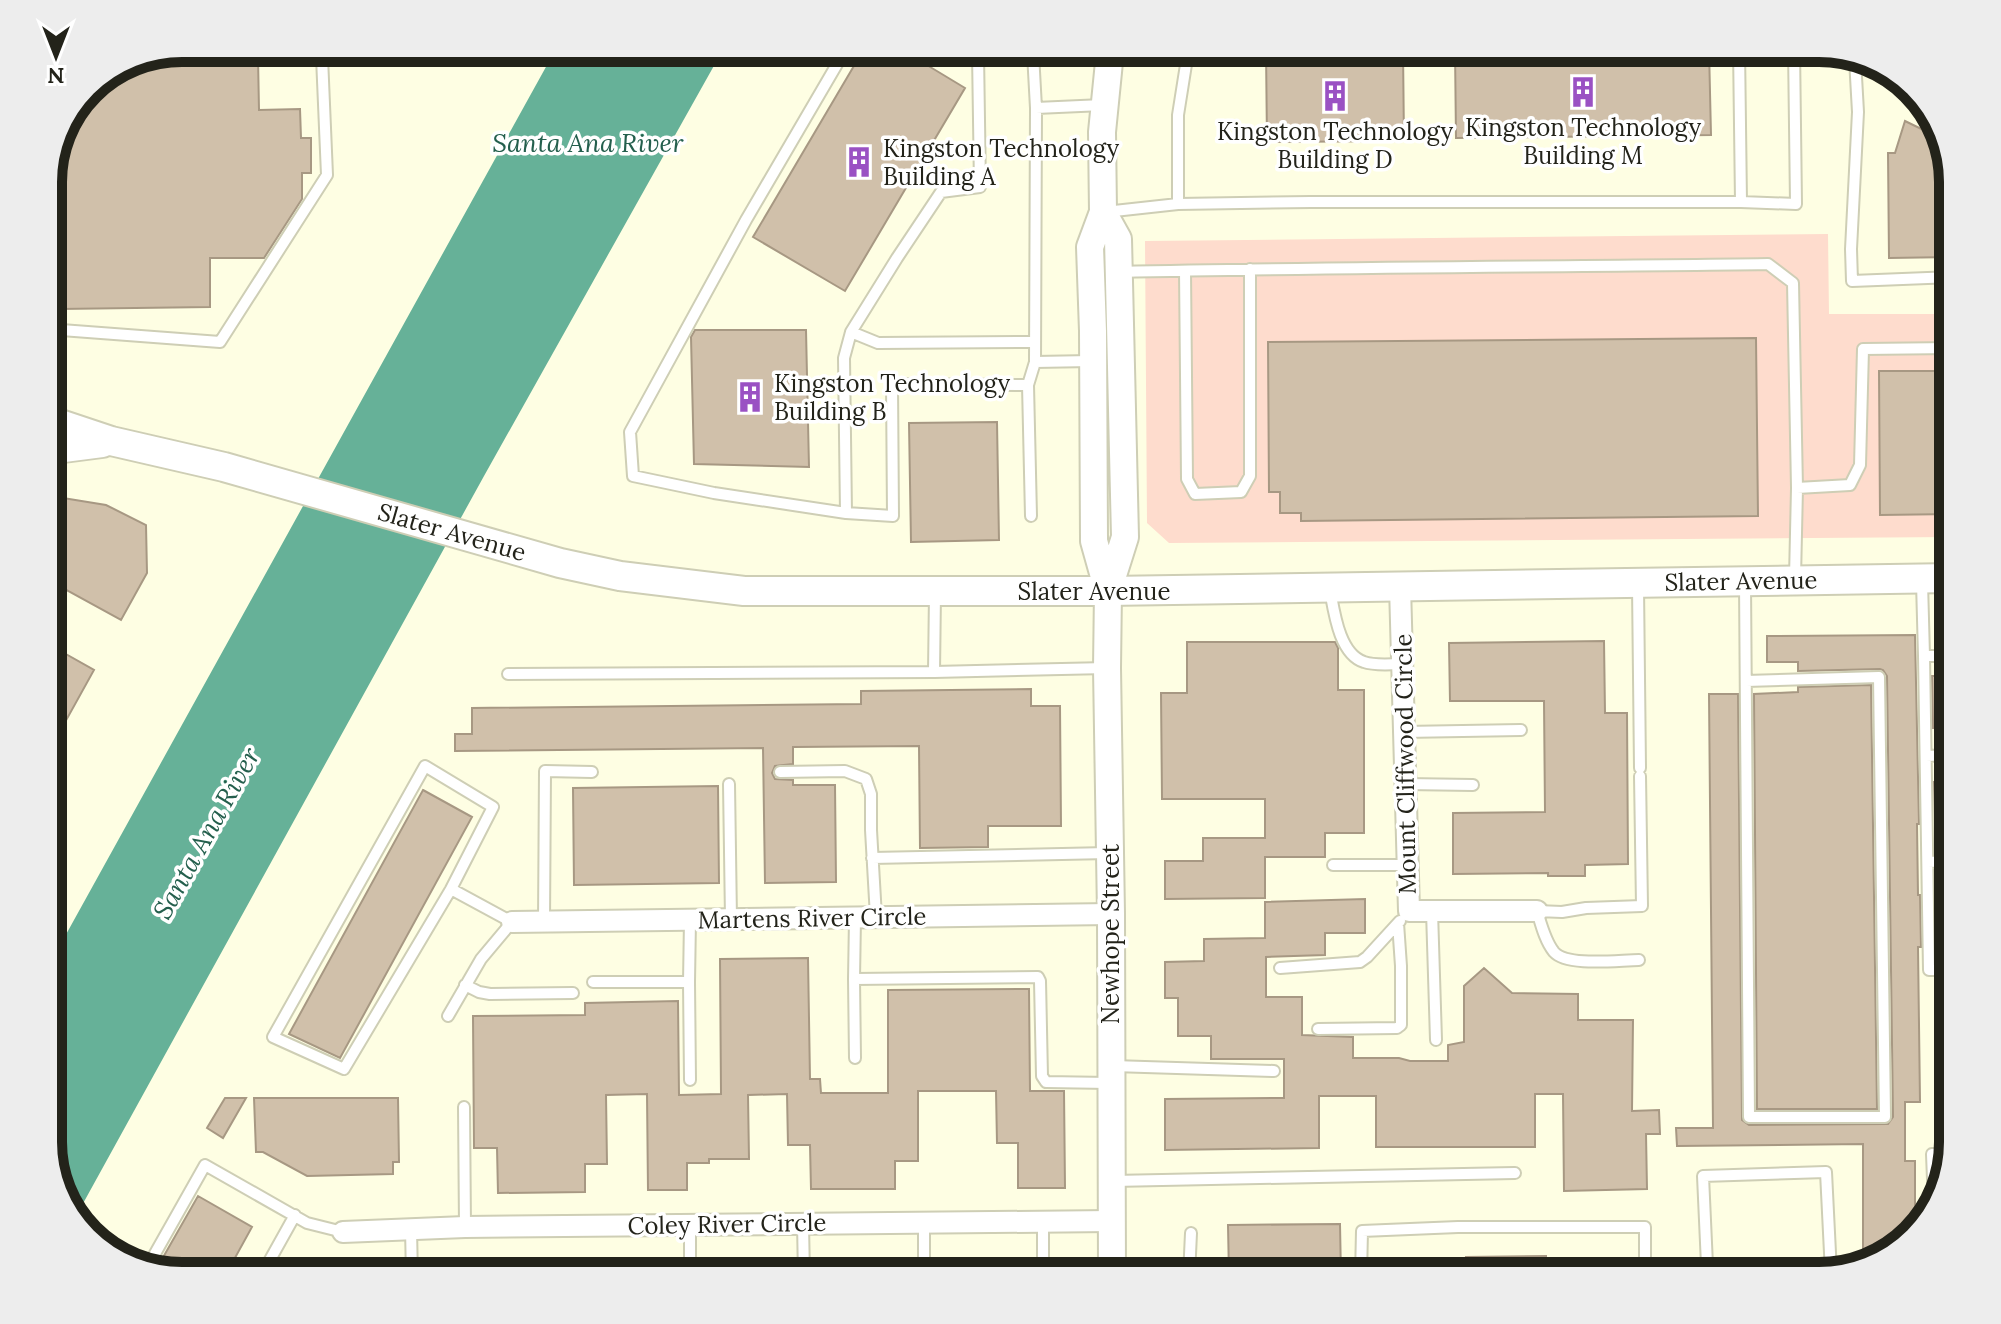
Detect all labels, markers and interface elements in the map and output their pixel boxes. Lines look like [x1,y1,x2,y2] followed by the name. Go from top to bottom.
[16,16,96,96] north arrow
[47,62,65,90] text: N
[1566,75,1600,109] building icon: Kingston Technology Building M
[1318,79,1352,113] building icon: Kingston Technology Building D
[1465,112,1701,171] place label: Kingston Technology Building M
[1217,116,1453,175] place label: Kingston Technology Building D
[492,126,684,159] water label: Santa Ana River
[883,133,1119,192] place label: Kingston Technology Building A
[842,145,876,179] building icon: Kingston Technology Building A
[774,368,1010,427] place label: Kingston Technology Building B
[733,380,767,414] building icon: Kingston Technology Building B
[374,496,530,568] street label: Slater Avenue
[1664,564,1818,598] street label: Slater Avenue
[1018,576,1170,607] street label: Slater Avenue
[1387,633,1423,895] street label: Mount Cliffwood Circle
[145,741,267,925] water label: Santa Ana River
[1095,843,1126,1024] street label: Newhope Street
[697,901,927,935] street label: Martens River Circle
[627,1207,827,1241] street label: Coley River Circle

